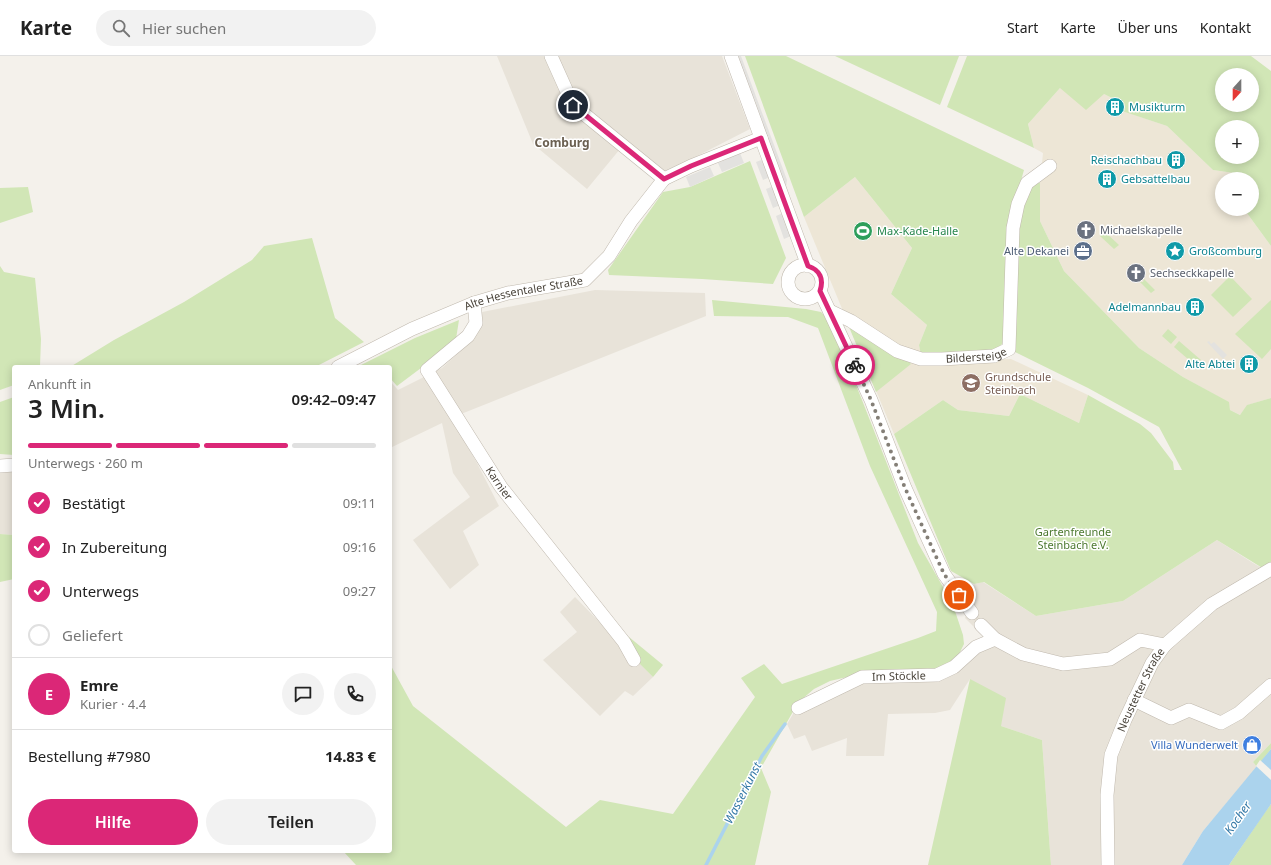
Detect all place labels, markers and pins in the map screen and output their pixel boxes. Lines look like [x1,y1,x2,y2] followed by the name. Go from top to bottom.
[556,88,590,122] pin
[1104,96,1126,118] building icon: Musikturm
[1129,99,1185,114] place label: Musikturm
[1165,149,1187,171] building icon: Reischachbau
[1091,152,1162,167] place label: Reischachbau
[1096,168,1118,190] building icon: Gebsattelbau
[1121,171,1190,186] place label: Gebsattelbau
[1075,219,1097,241] church icon: Michaelskapelle
[852,220,874,242] sports icon: Max-Kade-Halle
[1100,222,1182,237] place label: Michaelskapelle
[877,223,958,238] place label: Max-Kade-Halle
[1072,240,1094,262] office icon: Alte Dekanei
[1164,240,1186,262] place icon: Großcomburg
[1004,243,1069,258] place label: Alte Dekanei
[1189,243,1262,258] place label: Großcomburg
[1125,262,1147,284] church icon: Sechseckkapelle
[1150,265,1234,280] place label: Sechseckkapelle
[1184,296,1206,318] building icon: Adelmannbau
[1108,299,1181,314] place label: Adelmannbau
[1238,353,1260,375] building icon: Alte Abtei
[1185,356,1235,371] place label: Alte Abtei
[985,369,1051,397] place label: Grundschule Steinbach
[960,372,982,394] school or university icon: Grundschule Steinbach
[942,578,976,612] pin
[1241,734,1263,756] shop icon: Villa Wunderwelt
[1151,737,1238,752] place label: Villa Wunderwelt

